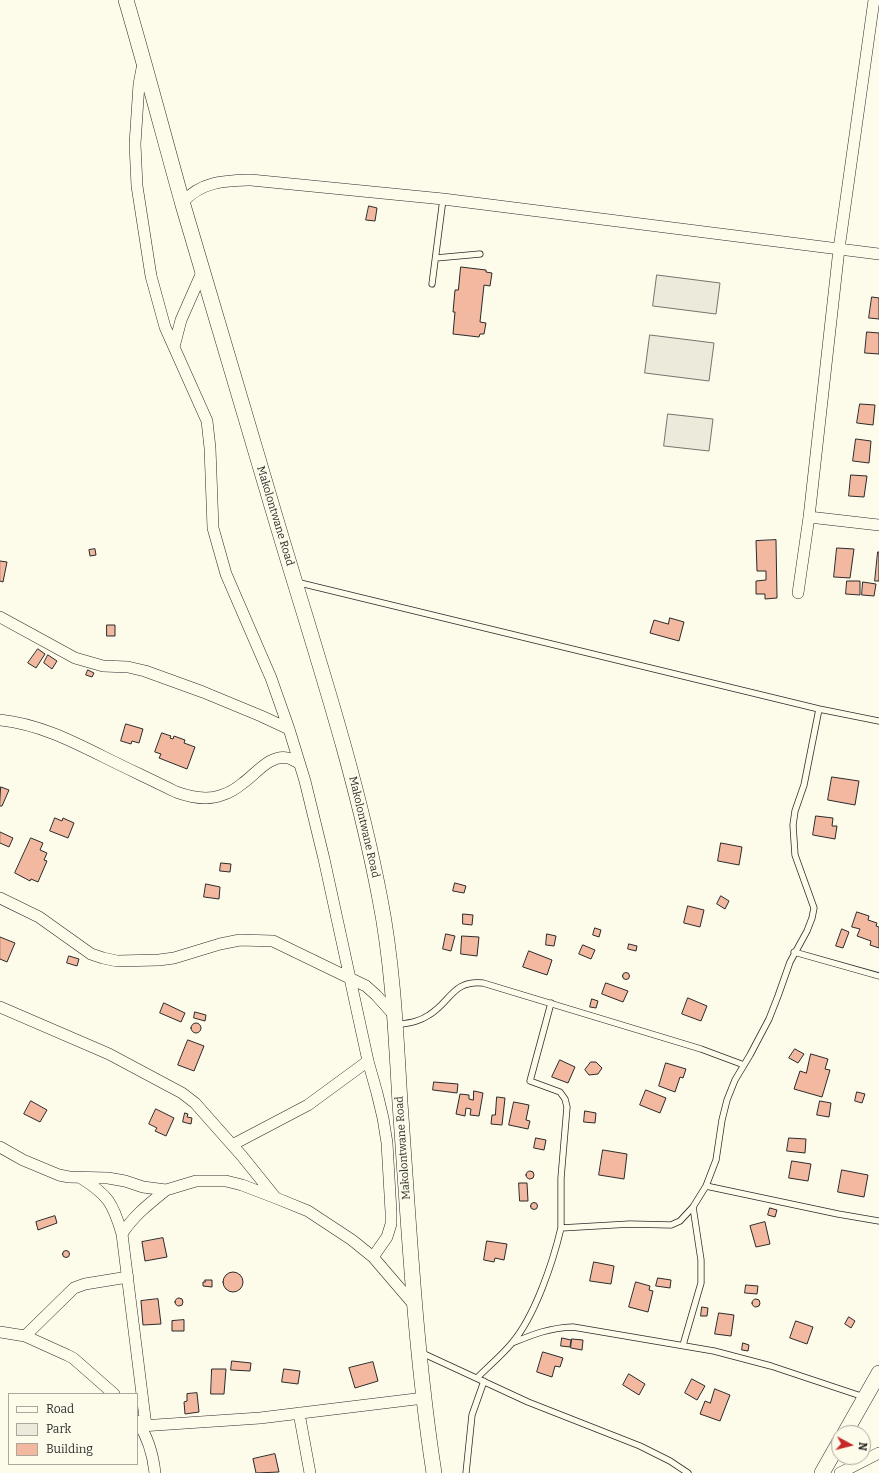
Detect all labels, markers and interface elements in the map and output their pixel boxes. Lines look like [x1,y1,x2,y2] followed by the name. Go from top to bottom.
[254,464,296,568] street label: Makolontwane Road
[346,775,382,879] street label: Makolontwane Road
[393,1096,413,1200] street label: Makolontwane Road
[8,1393,138,1465] legend
[46,1402,74,1416] text: Road
[46,1422,71,1436] text: Park
[831,1425,871,1465] north arrow
[855,1441,869,1451] text: N
[46,1442,93,1456] text: Building

